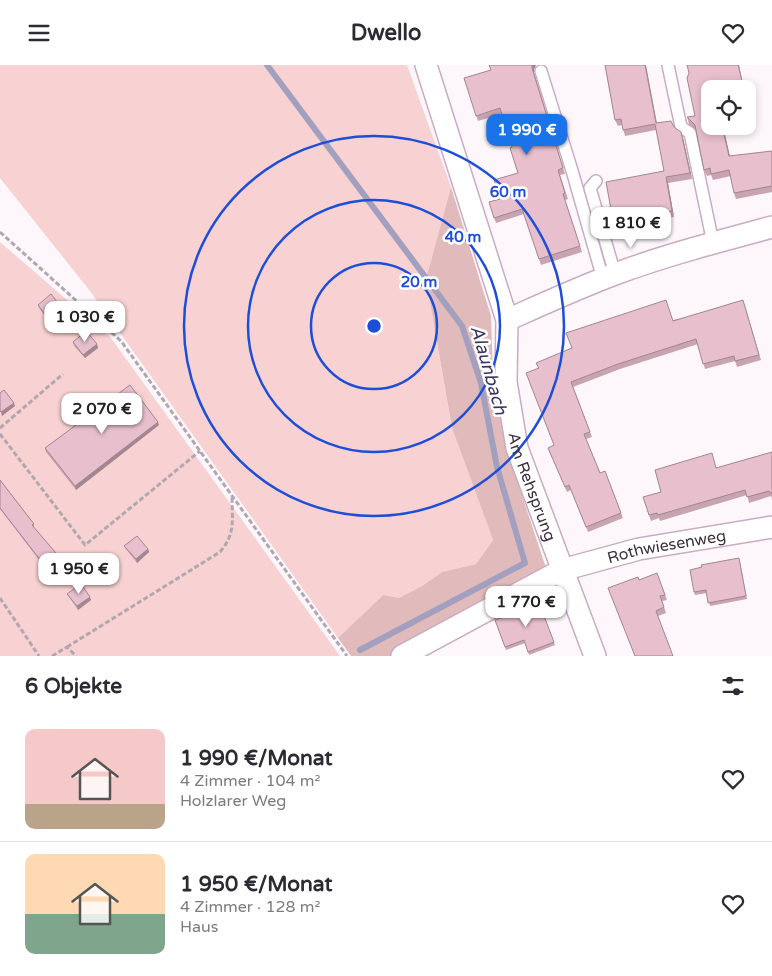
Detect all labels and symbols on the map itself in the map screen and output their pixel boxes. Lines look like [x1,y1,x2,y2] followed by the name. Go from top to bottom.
[481,113,573,156] pin: 1 990 €
[490,183,526,201] text: 60 m
[585,207,677,249] pin: 1 810 €
[445,228,481,246] text: 40 m
[401,273,437,291] text: 20 m
[39,301,131,343] pin: 1 030 €
[365,317,383,335] centre of rings
[466,323,513,418] water label: Alaunbach
[56,393,148,435] pin: 2 070 €
[504,431,560,544] street label: Am Rehsprung
[605,526,727,568] street label: Rothwiesenweg
[33,553,125,595] pin: 1 950 €
[480,585,572,628] pin: 1 770 €

